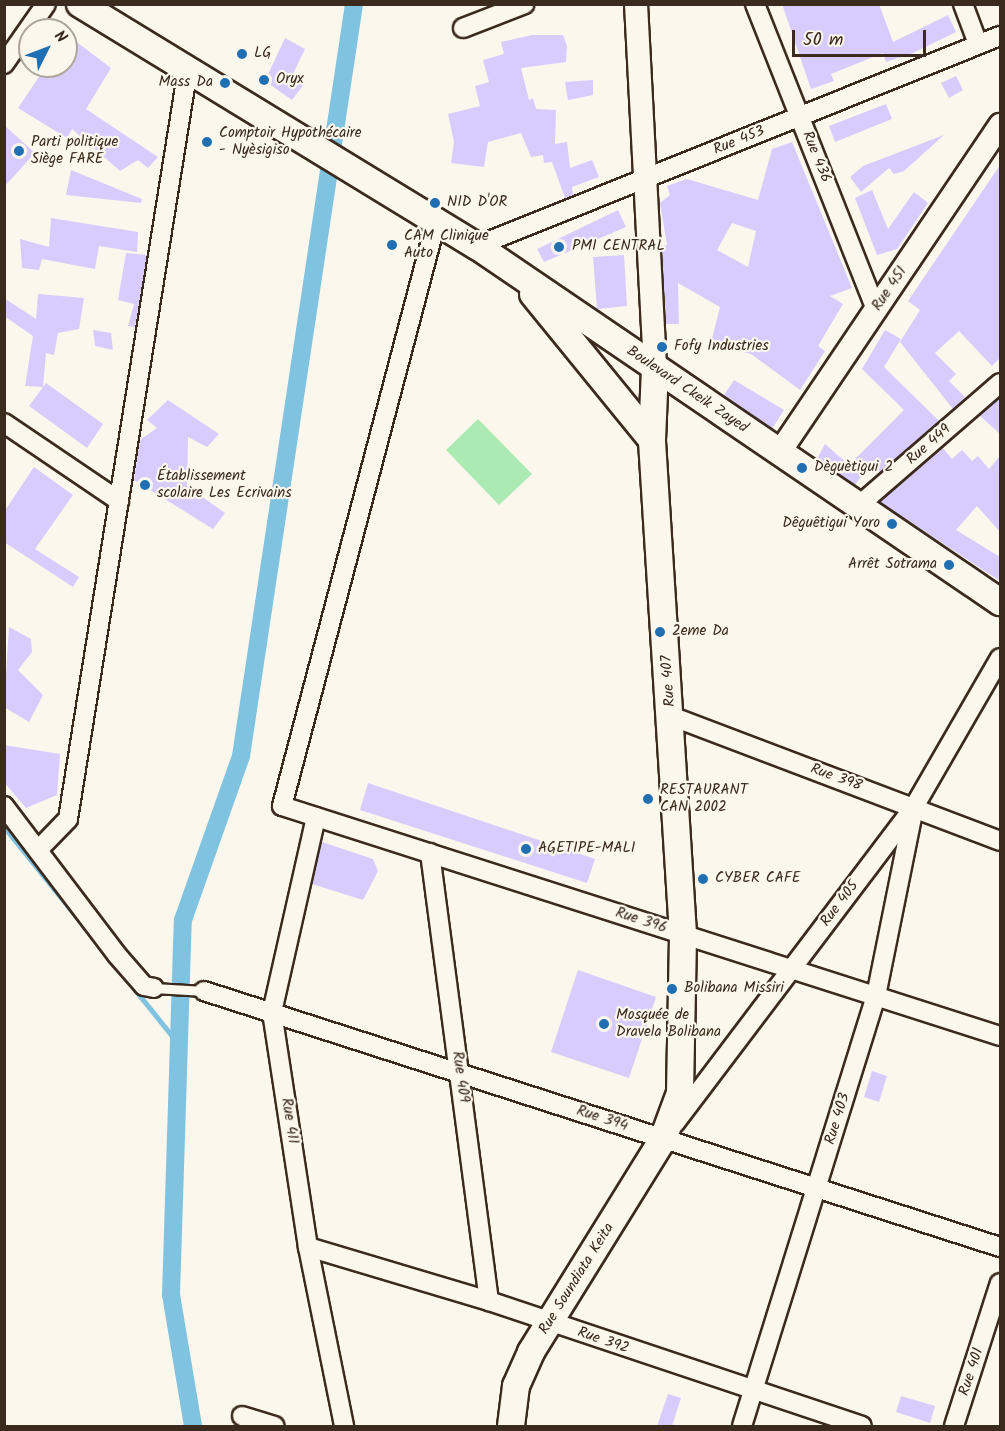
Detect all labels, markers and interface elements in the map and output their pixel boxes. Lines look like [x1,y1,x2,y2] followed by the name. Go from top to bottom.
[18,18,78,78] north arrow
[795,18,928,56] scale bar
[48,25,73,49] text: N
[803,26,843,55] text: 50 m
[254,45,271,63] place label: LG
[235,47,249,61] marker: LG
[276,71,304,89] place label: Oryx
[257,73,271,87] marker: Oryx
[159,74,213,92] place label: Mass Da
[218,76,232,90] marker: Mass Da
[711,123,767,159] street label: Rue 453
[219,124,361,159] place label: Comptoir Hypothécaire - Nyèsigiso
[798,129,834,185] street label: Rue 436
[31,133,118,168] place label: Parti politique Siège FARE
[200,135,214,149] marker: Comptoir Hypothécaire - Nyèsigiso
[12,144,26,158] marker: Parti politique Siège FARE
[447,194,507,212] place label: NID D'OR
[428,196,442,210] marker: NID D'OR
[404,227,489,262] place label: CAM Clinique Auto
[385,238,399,252] marker: CAM Clinique Auto
[550,238,568,256] marker: PMI CENTRAL
[572,238,665,256] place label: PMI CENTRAL
[869,263,911,315] street label: Rue 451
[674,338,769,356] place label: Fofy Industries
[655,340,669,354] marker: Fofy Industries
[623,343,751,437] street label: Boulevard Ckeik Zayed
[903,421,955,469] street label: Rue 449
[814,459,893,477] place label: Dèguètigui 2
[795,461,809,475] marker: Dèguètigui 2
[157,467,292,502] place label: Établissement scolaire Les Ecrivains
[138,478,152,492] marker: Établissement scolaire Les Ecrivains
[782,515,880,533] place label: Dêguêtigui Yoro
[885,517,899,531] marker: Dêguêtigui Yoro
[848,556,937,574] place label: Arrêt Sotrama
[942,558,956,572] marker: Arrêt Sotrama
[672,623,729,641] place label: 2eme Da
[653,625,667,639] marker: 2eme Da
[658,655,680,707] street label: Rue 407
[808,760,864,796] street label: Rue 398
[660,781,748,816] place label: RESTAURANT CAN 2002
[641,792,655,806] marker: RESTAURANT CAN 2002
[538,840,635,858] place label: AGETIPE-MALI
[519,842,533,856] marker: AGETIPE-MALI
[715,870,800,888] place label: CYBER CAFE
[696,872,710,886] marker: CYBER CAFE
[817,878,863,930] street label: Rue 405
[613,904,669,938] street label: Rue 396
[684,980,784,998] place label: Bolibana Missiri
[665,982,679,996] marker: Bolibana Missiri
[616,1006,721,1041] place label: Mosquée de Dravela Bolibana
[597,1017,611,1031] marker: Mosquée de Dravela Bolibana
[447,1050,473,1104] street label: Rue 409
[822,1091,854,1147] street label: Rue 403
[276,1097,302,1145] street label: Rue 411
[574,1102,630,1136] street label: Rue 394
[536,1220,618,1338] street label: Rue Soundiata Keita
[575,1324,631,1358] street label: Rue 392
[956,1346,988,1398] street label: Rue 401

